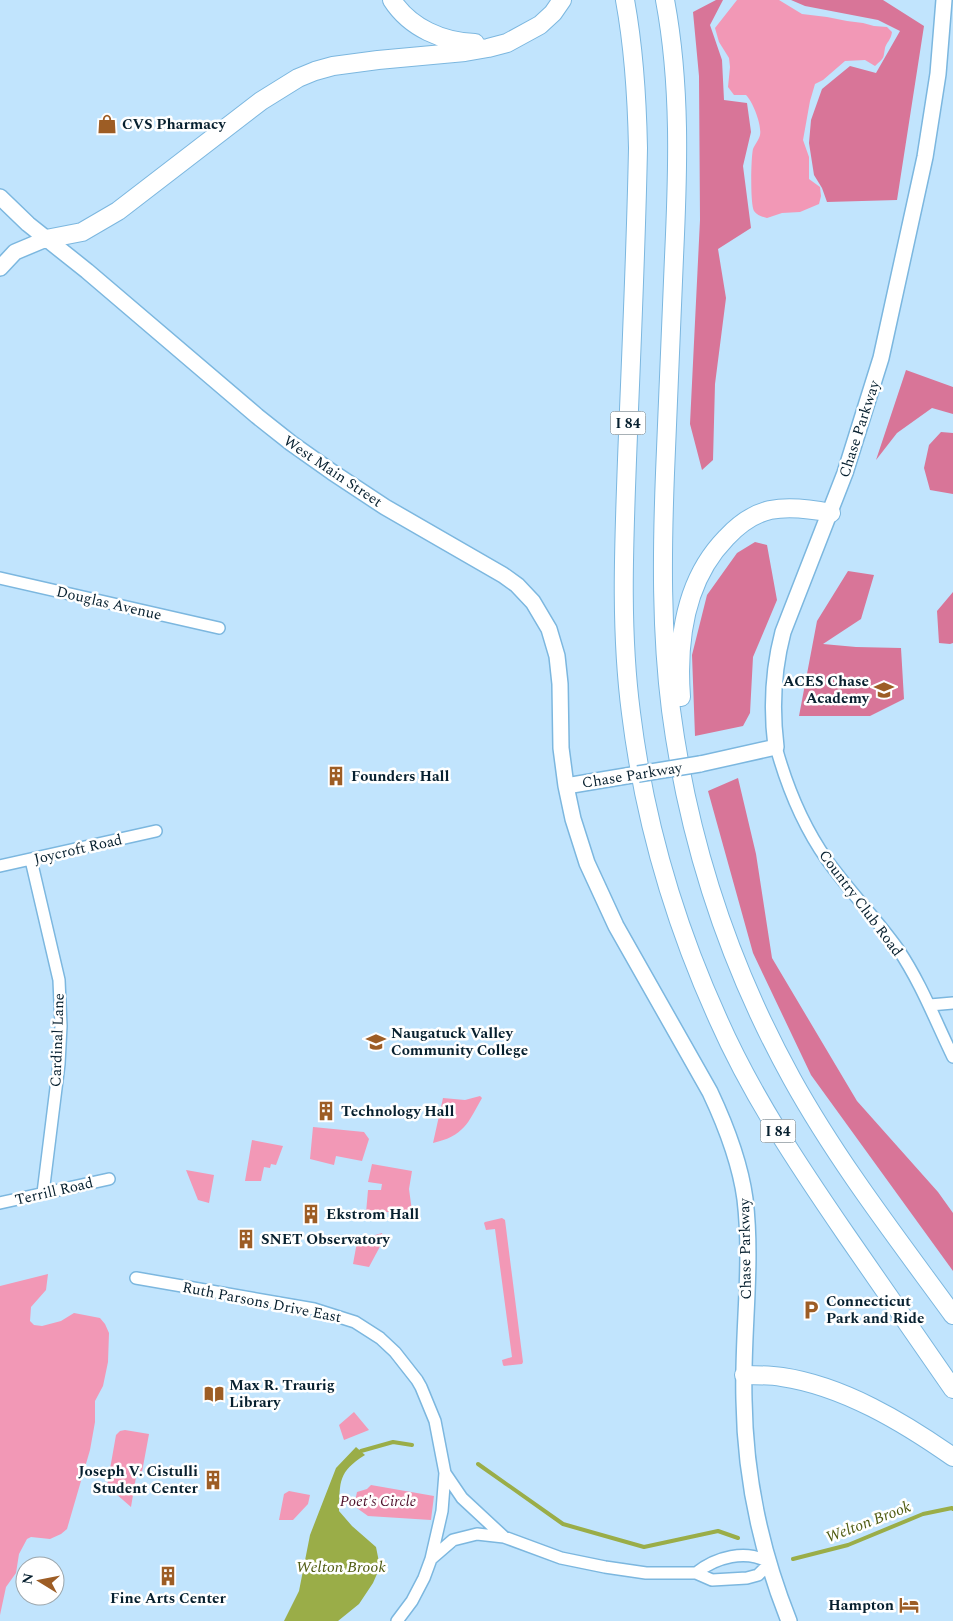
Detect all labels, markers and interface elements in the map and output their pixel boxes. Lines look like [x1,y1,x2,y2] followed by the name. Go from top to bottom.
[96,113,118,135] shop icon: CVS Pharmacy
[122,113,226,136] place label: CVS Pharmacy
[833,377,886,481] street label: Chase Parkway
[610,412,646,434] road number: I 84
[278,430,387,513] street label: West Main Street
[54,580,164,627] street label: Douglas Avenue
[783,670,870,710] place label: ACES Chase Academy
[873,679,895,701] school or university icon: ACES Chase Academy
[580,756,685,795] street label: Chase Parkway
[325,765,347,787] building icon: Founders Hall
[351,765,450,788] place label: Founders Hall
[32,828,125,871] street label: Joycroft Road
[813,845,908,961] street label: Country Club Road
[44,993,71,1087] street label: Cardinal Lane
[391,1022,528,1062] place label: Naugatuck Valley Community College
[365,1031,387,1053] school or university icon: Naugatuck Valley Community College
[315,1100,337,1122] building icon: Technology Hall
[341,1100,454,1123] place label: Technology Hall
[760,1120,796,1142] road number: I 84
[13,1171,95,1212] street label: Terrill Road
[733,1197,758,1300] street label: Chase Parkway
[300,1203,322,1225] building icon: Ekstrom Hall
[326,1203,419,1226] place label: Ekstrom Hall
[235,1228,257,1250] building icon: SNET Observatory
[261,1228,391,1251] place label: SNET Observatory
[180,1276,343,1329] street label: Ruth Parsons Drive East
[826,1290,925,1330] place label: Connecticut Park and Ride
[800,1299,822,1321] parking icon: Connecticut Park and Ride
[229,1374,335,1414] place label: Max R. Traurig Library
[203,1383,225,1405] library icon: Max R. Traurig Library
[78,1460,199,1500] place label: Joseph V. Cistulli Student Center
[202,1469,224,1491] building icon: Joseph V. Cistulli Student Center
[340,1490,417,1513] park label: Poet's Circle
[822,1494,915,1549] water label: Welton Brook
[296,1555,386,1579] water label: Welton Brook
[15,1556,65,1606] north arrow
[157,1565,179,1587] building icon: Fine Arts Center
[16,1571,39,1586] text: N
[110,1587,227,1610] place label: Fine Arts Center
[828,1594,894,1617] place label: Hampton
[898,1594,920,1616] hotel icon: Hampton

